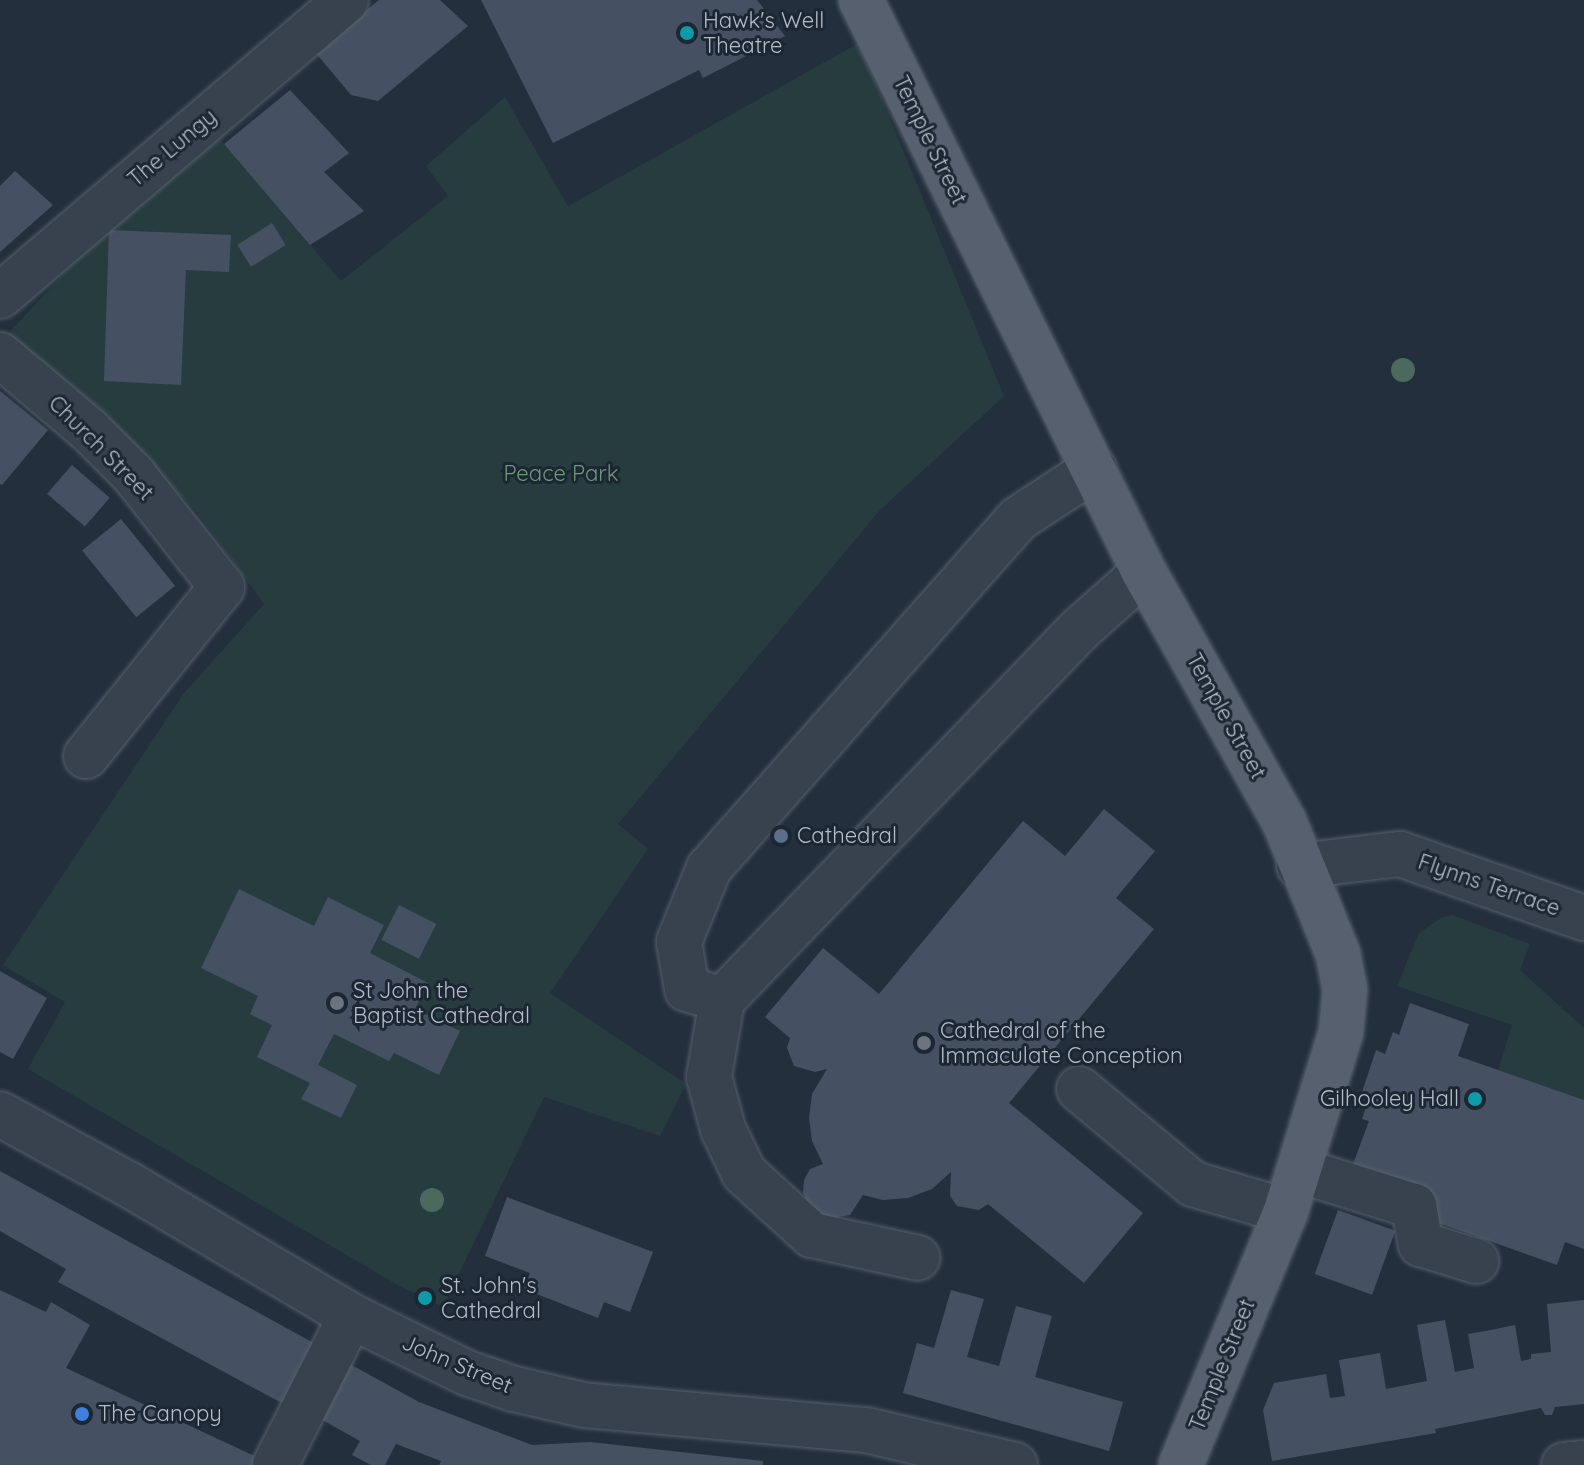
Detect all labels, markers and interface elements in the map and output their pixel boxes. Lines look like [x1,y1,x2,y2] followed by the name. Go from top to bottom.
[703,7,824,58] place label: Hawk's Well Theatre
[678,24,696,42] marker: Hawk's Well Theatre
[887,71,973,209] street label: Temple Street
[122,103,222,193] street label: The Lungy
[43,390,159,506] street label: Church Street
[503,461,619,487] park label: Peace Park
[1181,648,1271,784] street label: Temple Street
[797,823,897,849] place label: Cathedral
[772,827,790,845] marker: Cathedral
[1415,848,1563,922] street label: Flynns Terrace
[353,977,530,1028] place label: St John the Baptist Cathedral
[328,994,346,1012] marker: St John the Baptist Cathedral
[940,1017,1183,1068] place label: Cathedral of the Immaculate Conception
[915,1034,933,1052] marker: Cathedral of the Immaculate Conception
[1320,1086,1459,1112] place label: Gilhooley Hall
[1466,1090,1484,1108] marker: Gilhooley Hall
[441,1272,541,1324] place label: St. John's Cathedral
[416,1289,434,1307] marker: St. John's Cathedral
[1184,1295,1260,1435] street label: Temple Street
[398,1329,516,1399] street label: John Street
[98,1401,222,1427] place label: The Canopy
[73,1405,91,1423] marker: The Canopy

